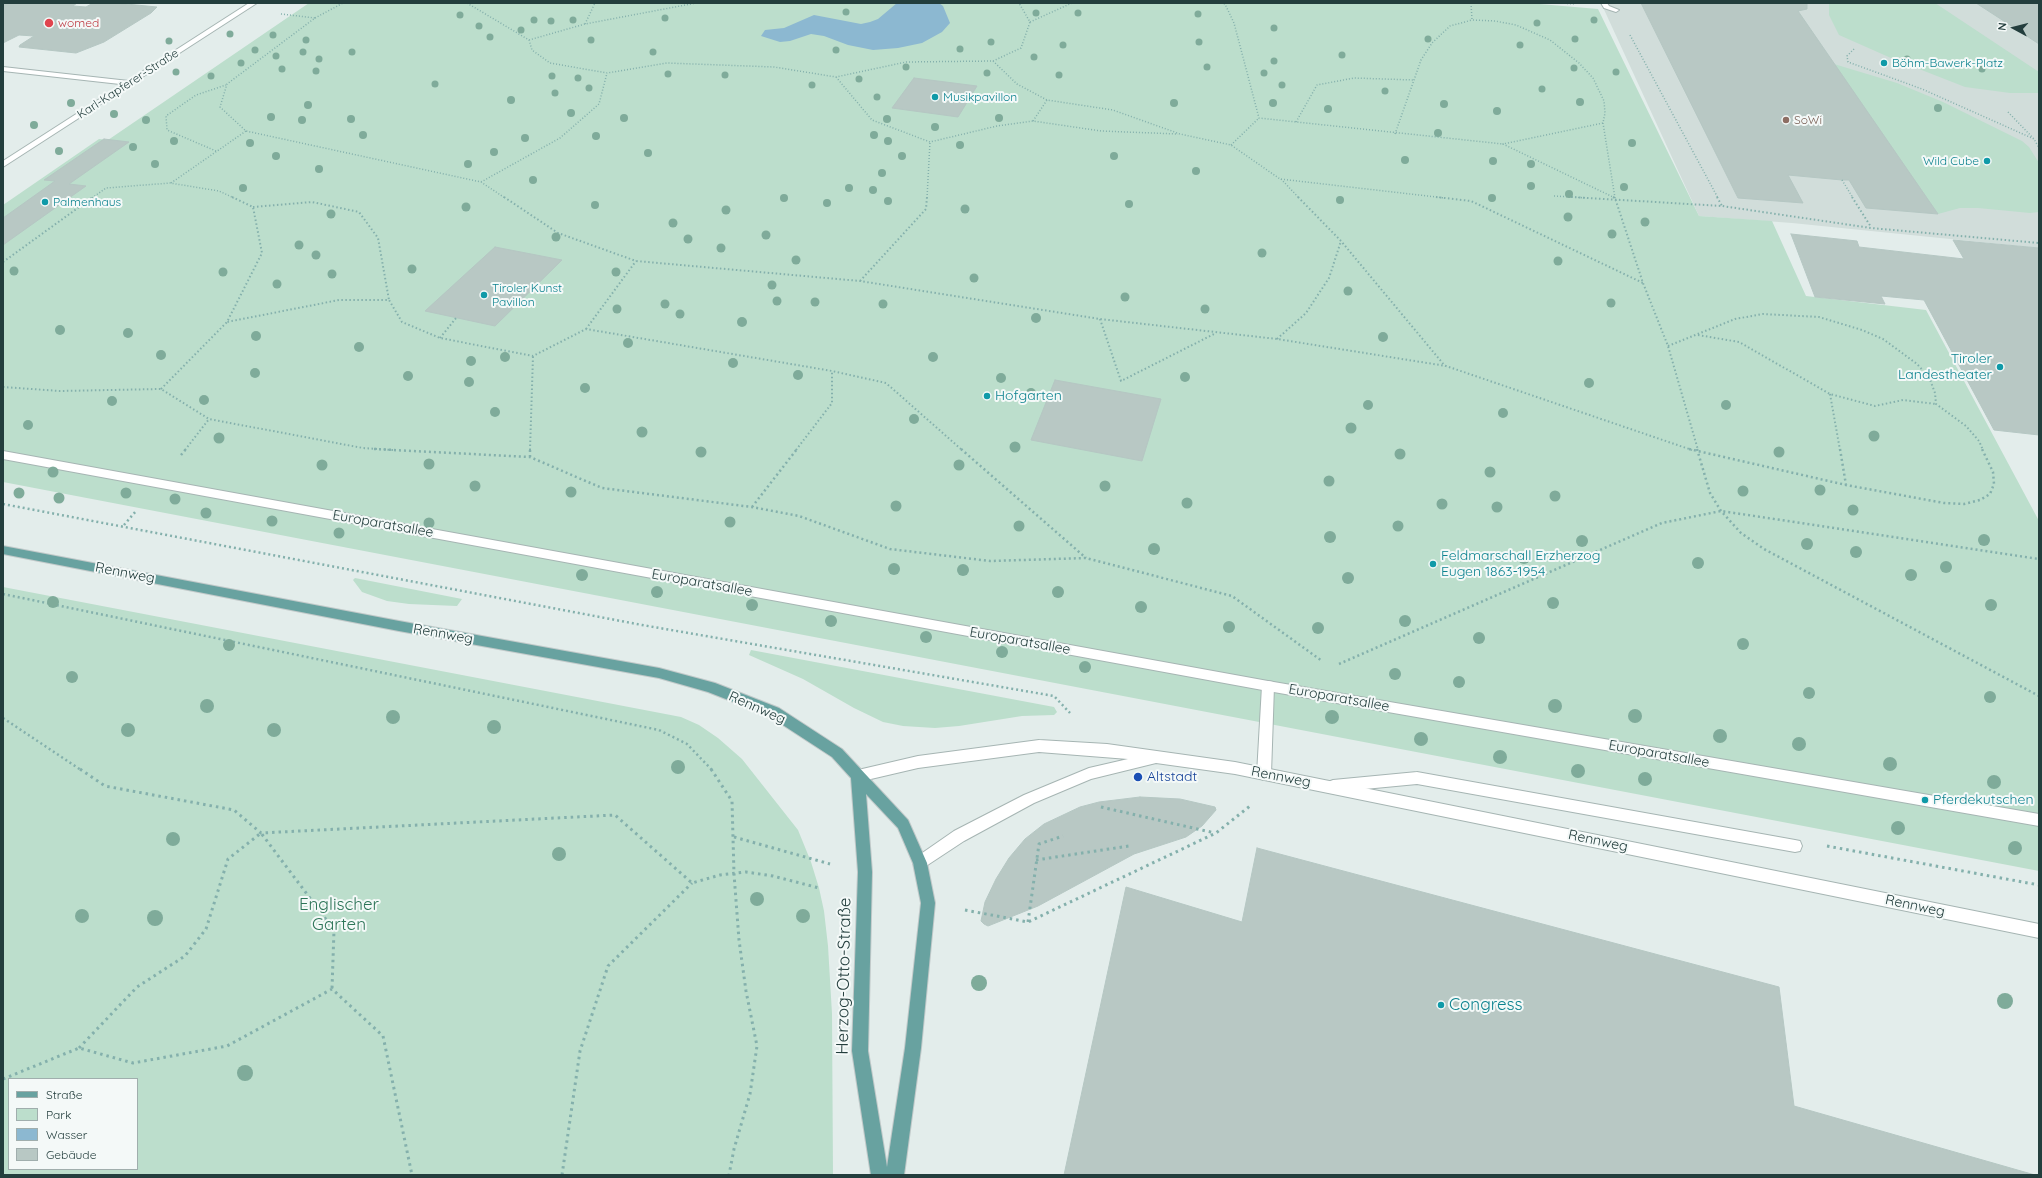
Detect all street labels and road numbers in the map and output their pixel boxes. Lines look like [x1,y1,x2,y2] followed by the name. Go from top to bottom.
[75,46,181,122] street label: Karl-Kapferer-Straße
[331,507,435,541] street label: Europaratsallee
[94,559,156,587] street label: Rennweg
[650,566,754,600] street label: Europaratsallee
[412,620,474,648] street label: Rennweg
[968,624,1072,658] street label: Europaratsallee
[1287,681,1391,715] street label: Europaratsallee
[726,688,788,728] street label: Rennweg
[1607,737,1711,771] street label: Europaratsallee
[1250,763,1312,791] street label: Rennweg
[1567,826,1629,856] street label: Rennweg
[1884,891,1946,921] street label: Rennweg
[832,897,856,1055] street label: Herzog-Otto-Straße

